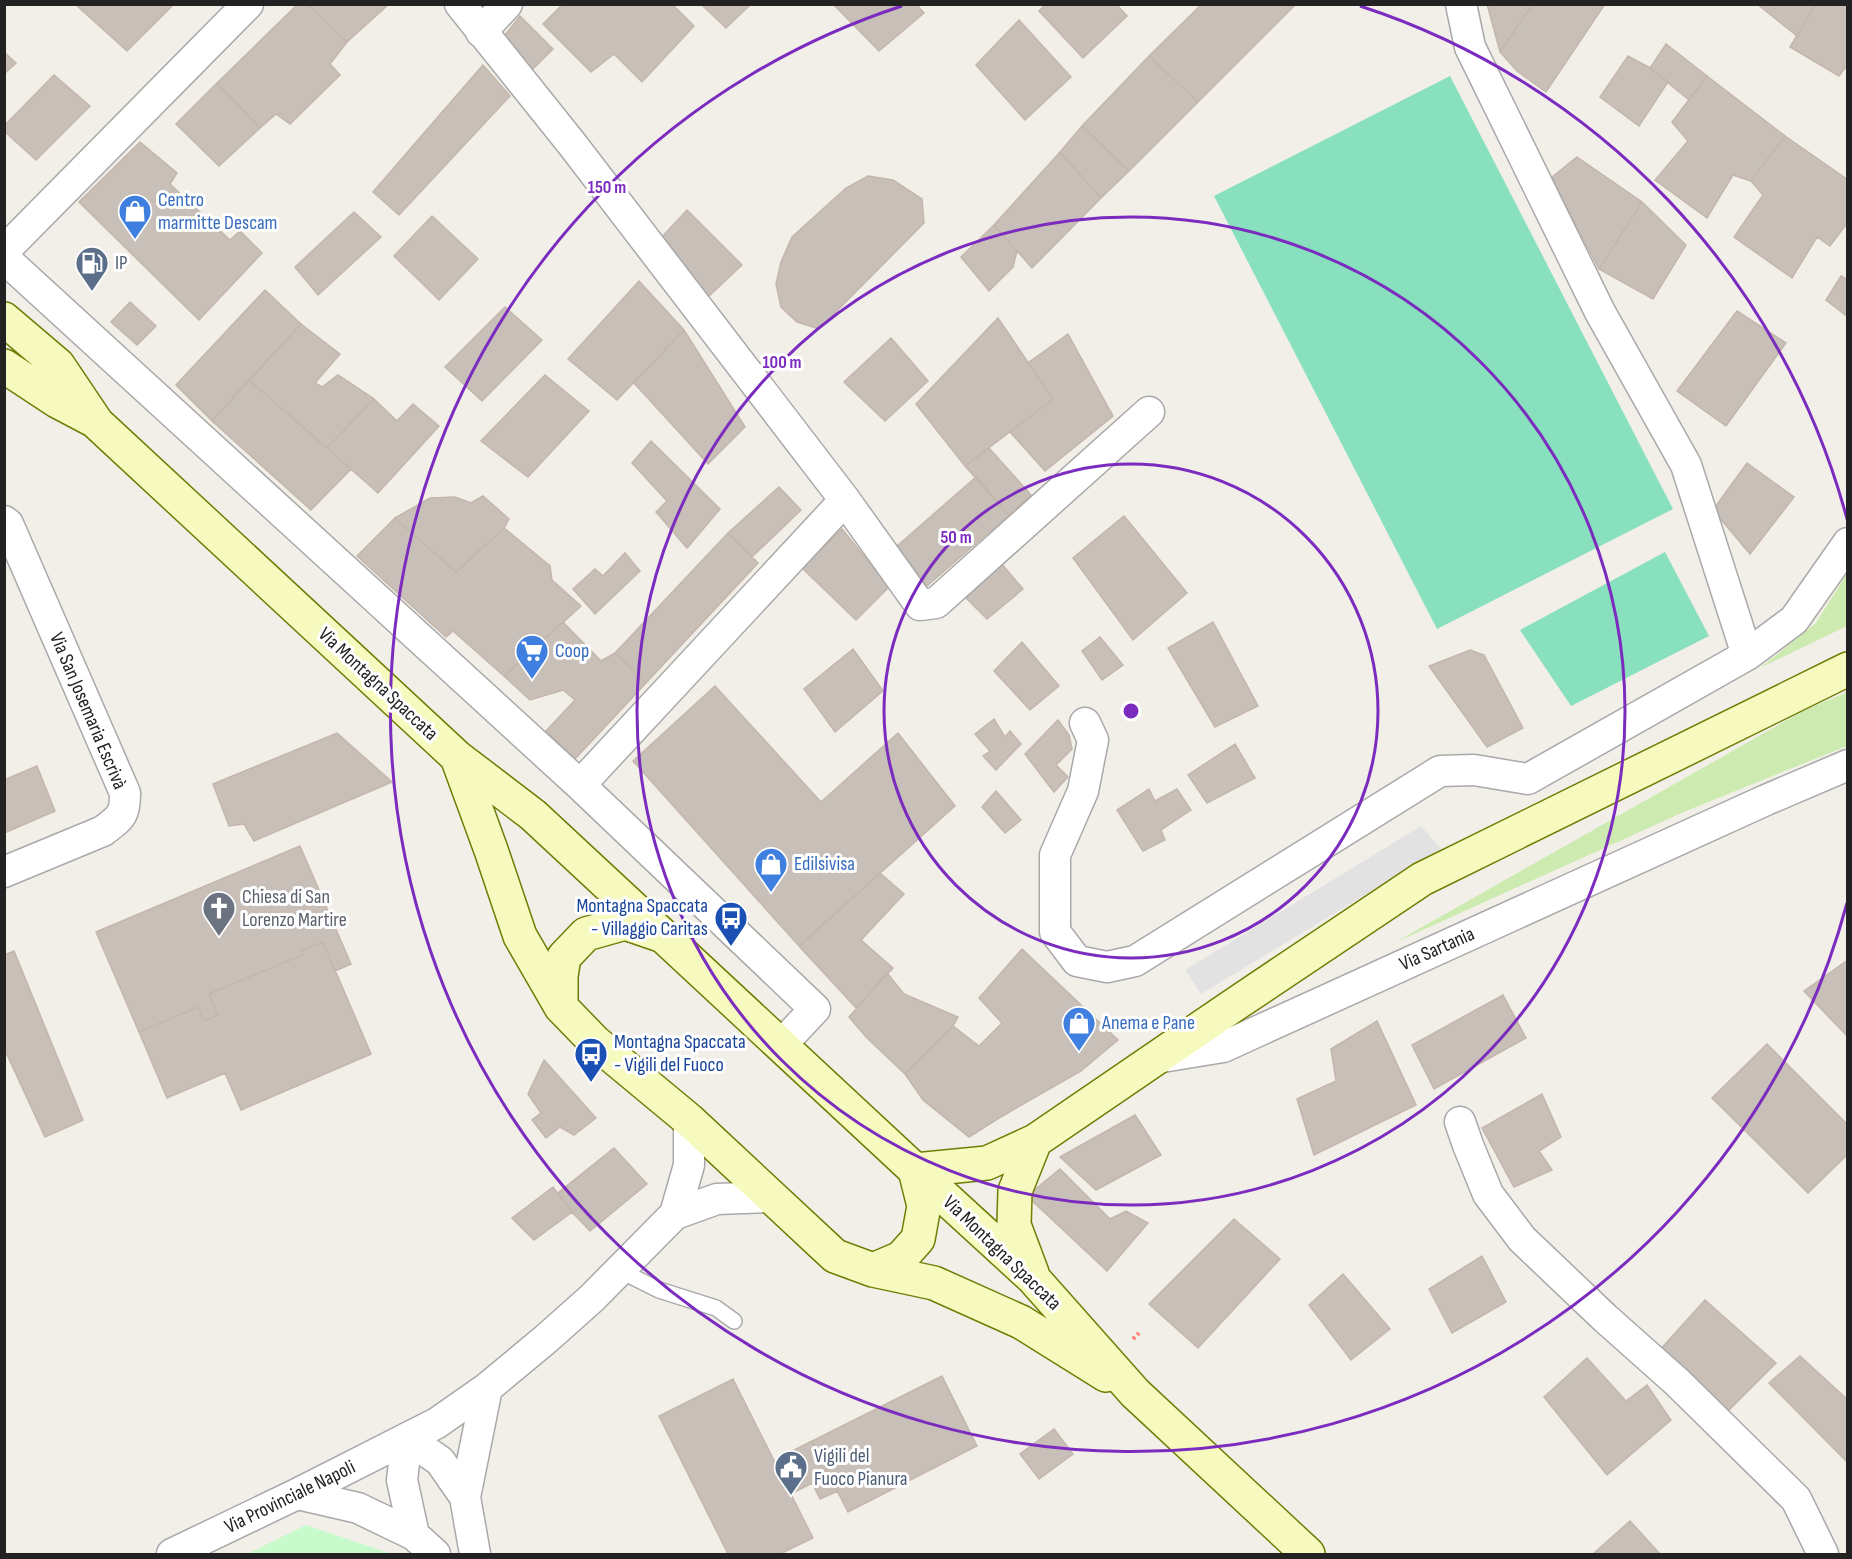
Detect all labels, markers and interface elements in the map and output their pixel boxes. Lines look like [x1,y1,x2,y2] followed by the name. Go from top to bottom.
[588,177,626,198] text: 150 m
[158,188,277,235] place label: Centro marmitte Descam
[117,193,153,240] shop icon: Centro marmitte Descam
[74,245,110,292] fuel station icon: IP
[115,251,127,275] place label: IP
[763,352,802,373] text: 100 m
[940,527,972,548] text: 50 m
[313,622,443,746] street label: Via Montagna Spaccata
[44,629,132,793] street label: Via San Josemaria Escrivà
[514,633,550,680] supermarket icon: Coop
[555,639,589,663] place label: Coop
[1121,701,1141,721] centre of rings
[753,846,789,893] shop icon: Edilsivisa
[794,852,855,876] place label: Edilsivisa
[242,885,347,932] place label: Chiesa di San Lorenzo Martire
[201,890,237,937] church icon: Chiesa di San Lorenzo Martire
[576,894,708,941] place label: Montagna Spaccata - Villaggio Caritas
[713,900,749,947] bus stop icon: Montagna Spaccata - Villaggio Caritas
[1396,922,1478,976] street label: Via Sartania
[1061,1005,1097,1052] shop icon: Anema e Pane
[1101,1011,1195,1035] place label: Anema e Pane
[614,1030,746,1077] place label: Montagna Spaccata - Vigili del Fuoco
[573,1036,609,1083] bus stop icon: Montagna Spaccata - Vigili del Fuoco
[938,1190,1066,1316] street label: Via Montagna Spaccata
[814,1444,908,1491] place label: Vigili del Fuoco Pianura
[773,1449,809,1496] public building icon: Vigili del Fuoco Pianura
[221,1455,359,1539] street label: Via Provinciale Napoli

